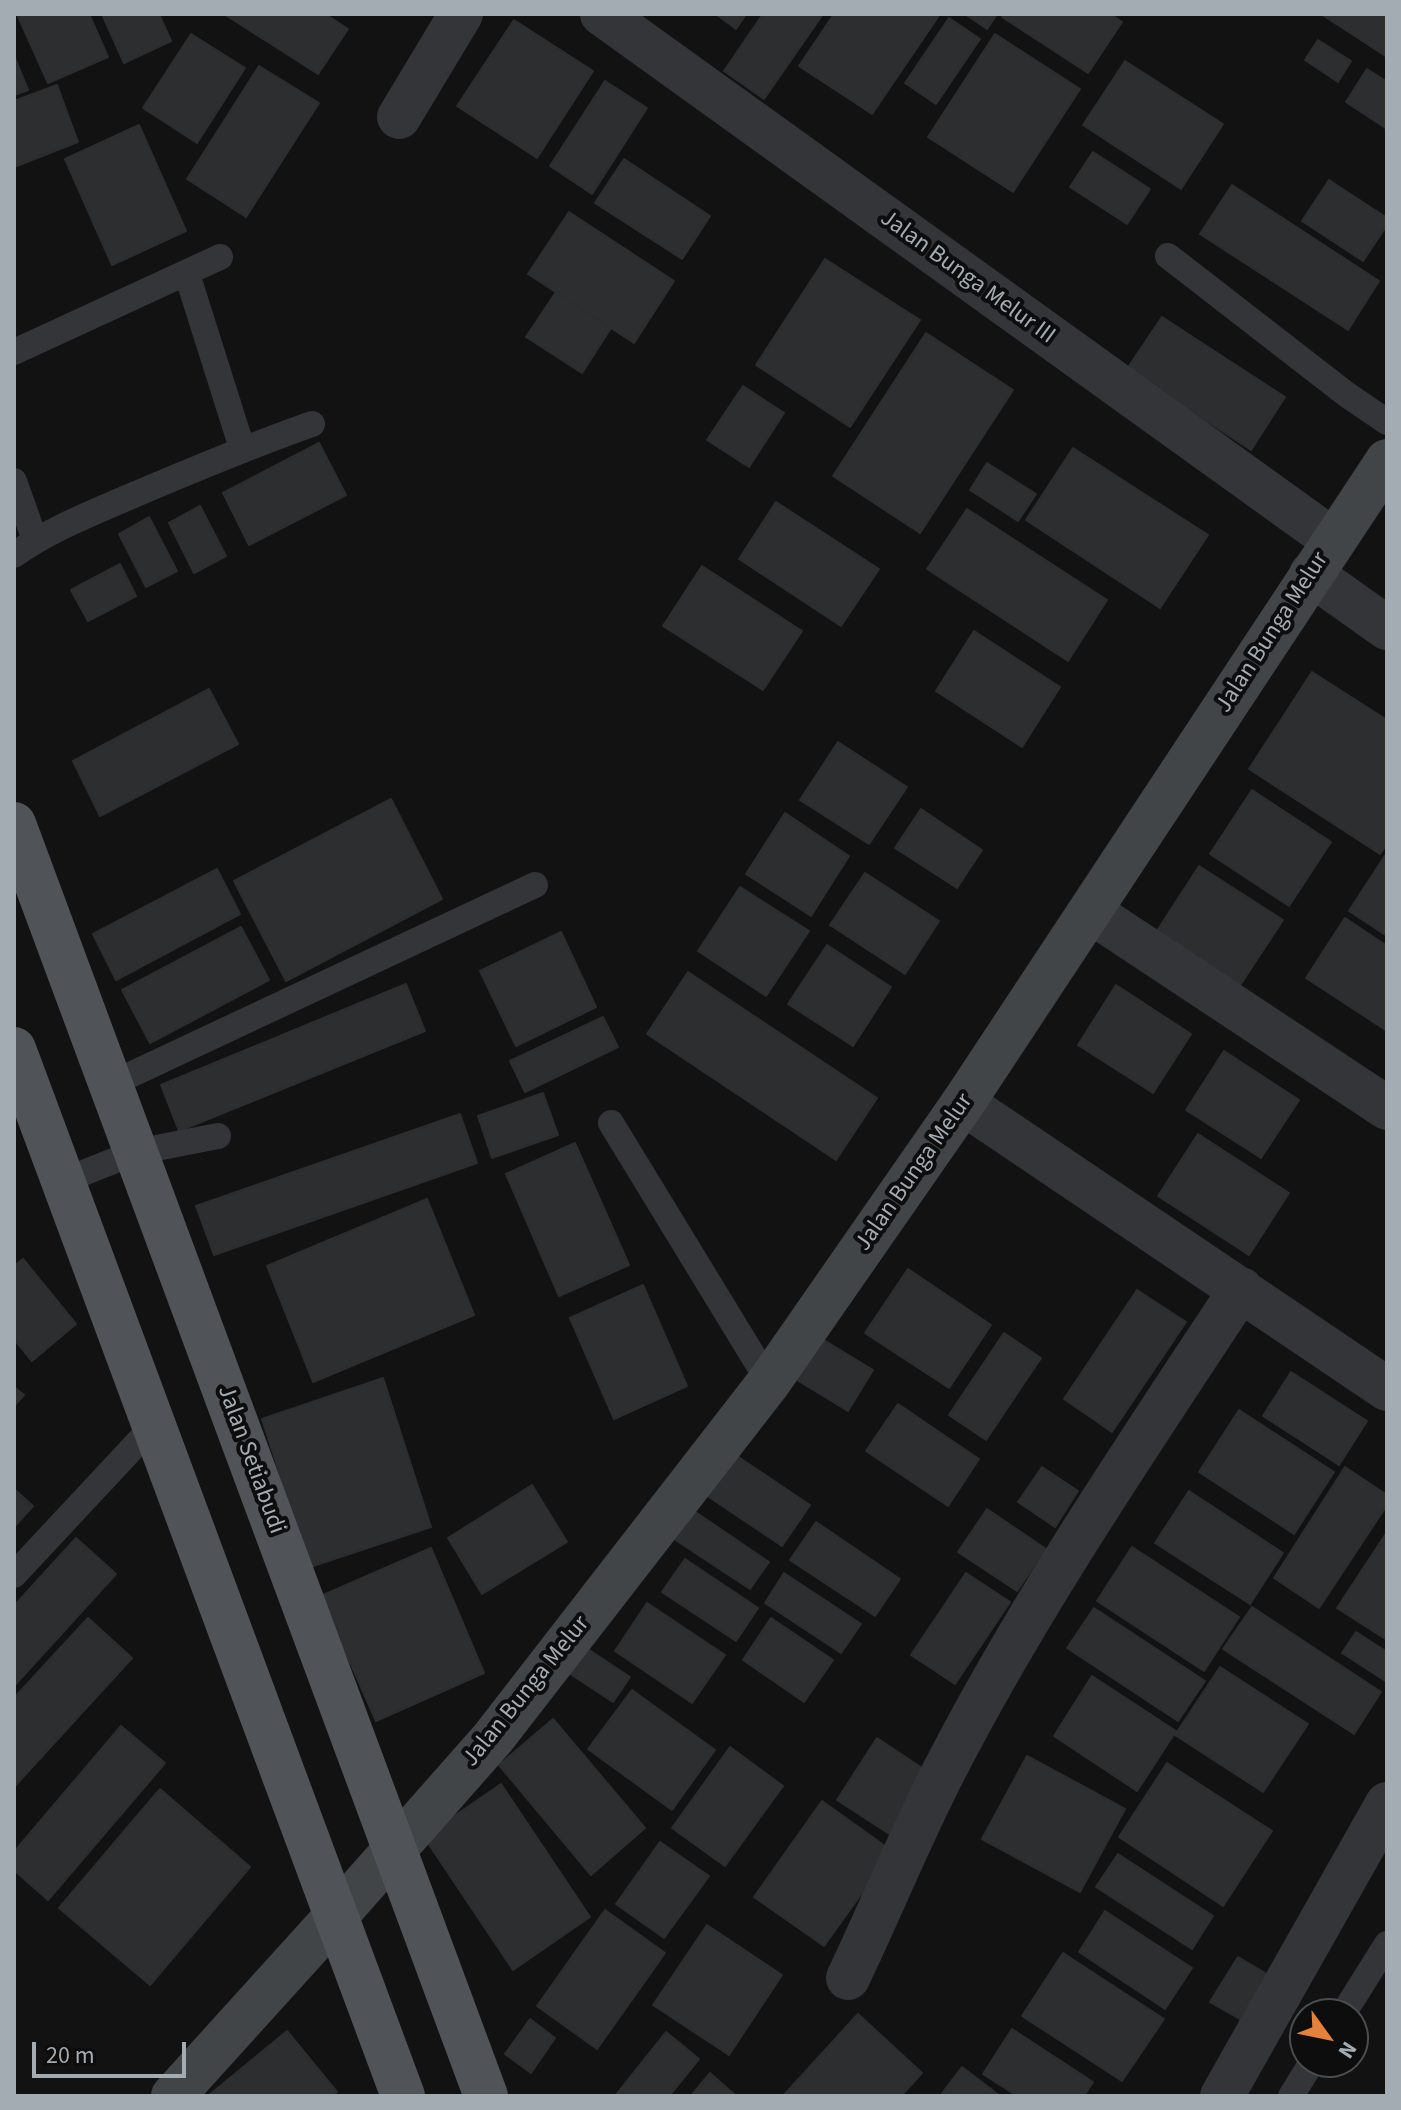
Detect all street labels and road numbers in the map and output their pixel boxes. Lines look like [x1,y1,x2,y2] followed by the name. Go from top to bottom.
[874,205,1060,351] street label: Jalan Bunga Melur III
[1210,547,1336,719] street label: Jalan Bunga Melur
[850,1089,980,1257] street label: Jalan Bunga Melur
[210,1382,290,1538] street label: Jalan Setiabudi
[457,1611,597,1773] street label: Jalan Bunga Melur

